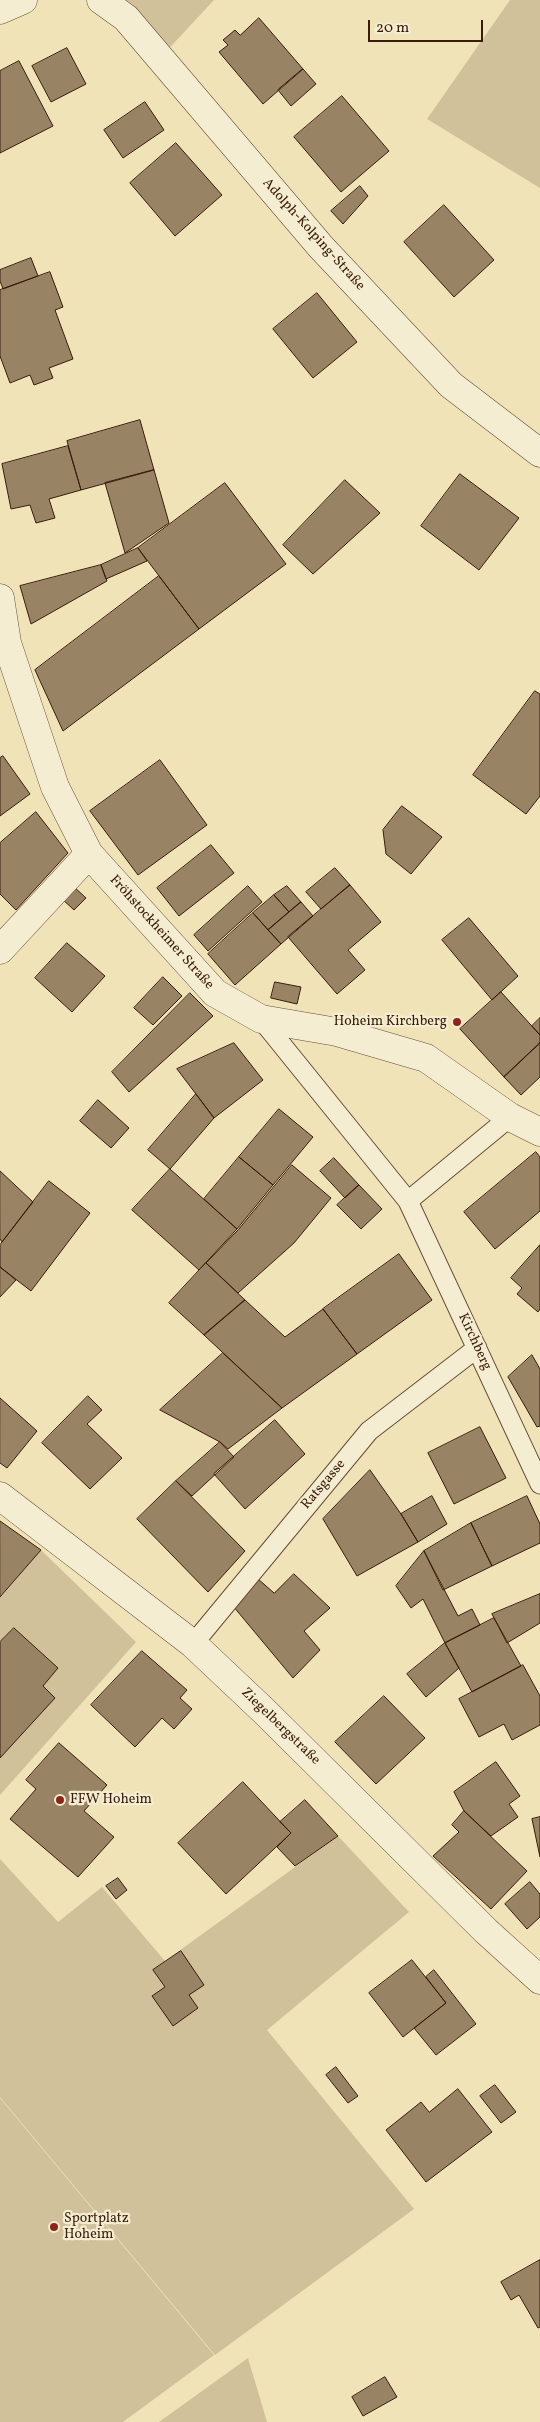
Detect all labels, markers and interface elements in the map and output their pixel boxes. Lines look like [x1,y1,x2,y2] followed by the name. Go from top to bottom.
[370,10,485,42] scale bar
[376,18,409,39] text: 20 m
[258,175,368,295] street label: Adolph-Kolping-Straße
[105,872,217,994] street label: Fröhstockheimer Straße
[334,1014,447,1030] place label: Hoheim Kirchberg
[451,1016,463,1028] marker: Hoheim Kirchberg
[453,1311,495,1373] street label: Kirchberg
[298,1457,350,1513] street label: Ratsgasse
[237,1685,323,1769] street label: Ziegelbergstraße
[70,1792,152,1808] place label: FFW Hoheim
[54,1794,66,1806] marker: FFW Hoheim
[64,2211,129,2244] place label: Sportplatz Hoheim
[48,2221,60,2233] marker: Sportplatz Hoheim

